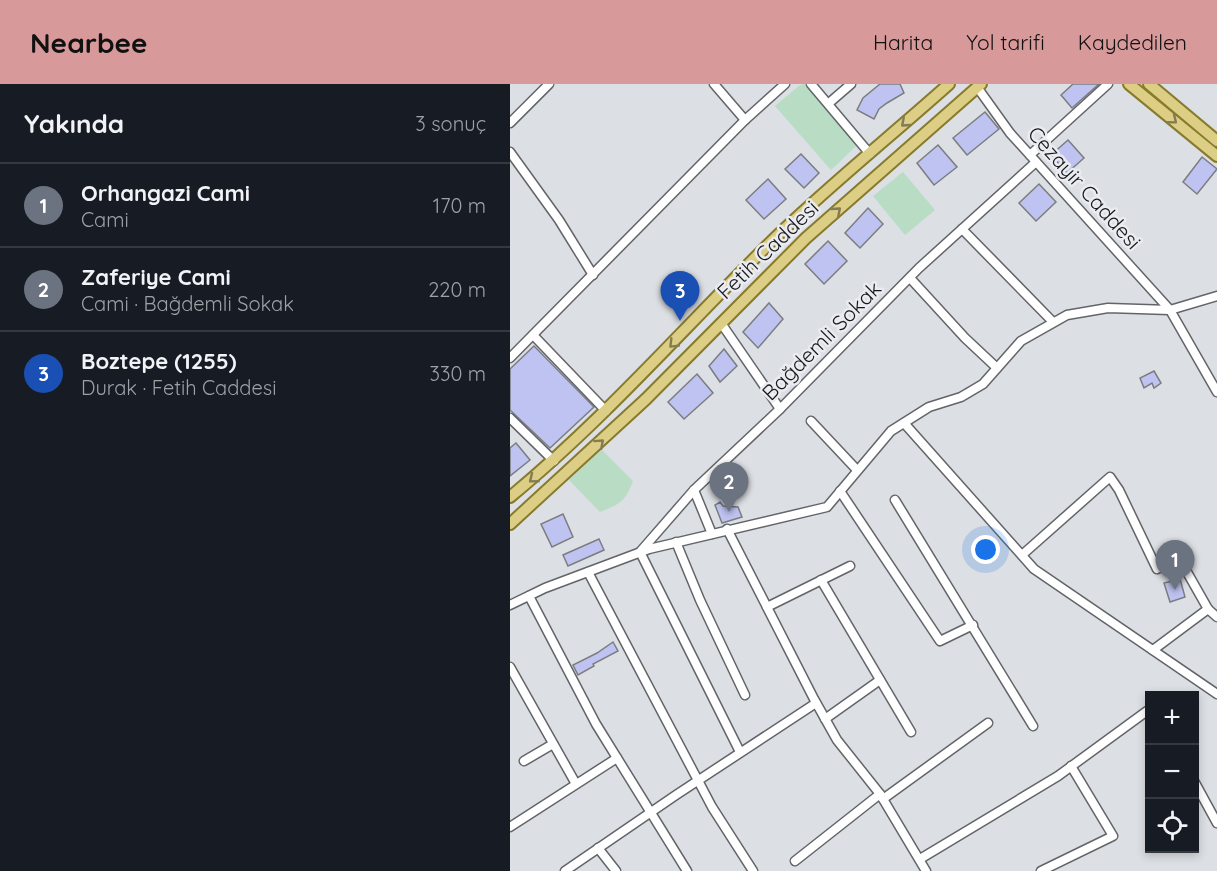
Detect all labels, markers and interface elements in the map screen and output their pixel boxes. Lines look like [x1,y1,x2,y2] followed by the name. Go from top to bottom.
[30,25,148,60] text: Nearbee
[873,29,933,55] text: Harita
[966,29,1045,55] text: Yol tarifi
[1078,29,1187,55] text: Kaydedilen
[24,107,124,140] text: Yakında
[415,111,486,136] text: 3 sonuç
[1166,112,1177,123] one-way arrow
[901,115,912,126] one-way arrow
[1023,120,1147,254] street label: Cezayir Caddesi
[81,179,250,207] text: Orhangazi Cami
[40,193,47,218] text: 1
[433,193,486,218] text: 170 m
[711,194,823,304] street label: Fetih Caddesi
[81,207,129,232] text: Cami
[830,207,841,218] one-way arrow
[81,263,231,291] text: Zaferiye Cami
[660,272,700,321] pin: 3
[756,275,886,405] street label: Bağdemli Sokak
[38,277,49,302] text: 2
[428,277,486,302] text: 220 m
[81,291,294,316] text: Cami · Bağdemli Sokak
[670,336,681,347] one-way arrow
[81,347,237,375] text: Boztepe (1255)
[38,361,49,386] text: 3
[429,361,486,386] text: 330 m
[81,375,276,400] text: Durak · Fetih Caddesi
[594,439,604,450] one-way arrow
[710,462,748,512] pin: 2
[528,472,539,483] one-way arrow
[971,535,1000,564] your location
[1156,540,1194,590] pin: 1
[1145,691,1199,853] map controls
[1145,691,1199,745] button: +
[1145,745,1199,799] button: −
[1145,799,1199,853] button: locate

